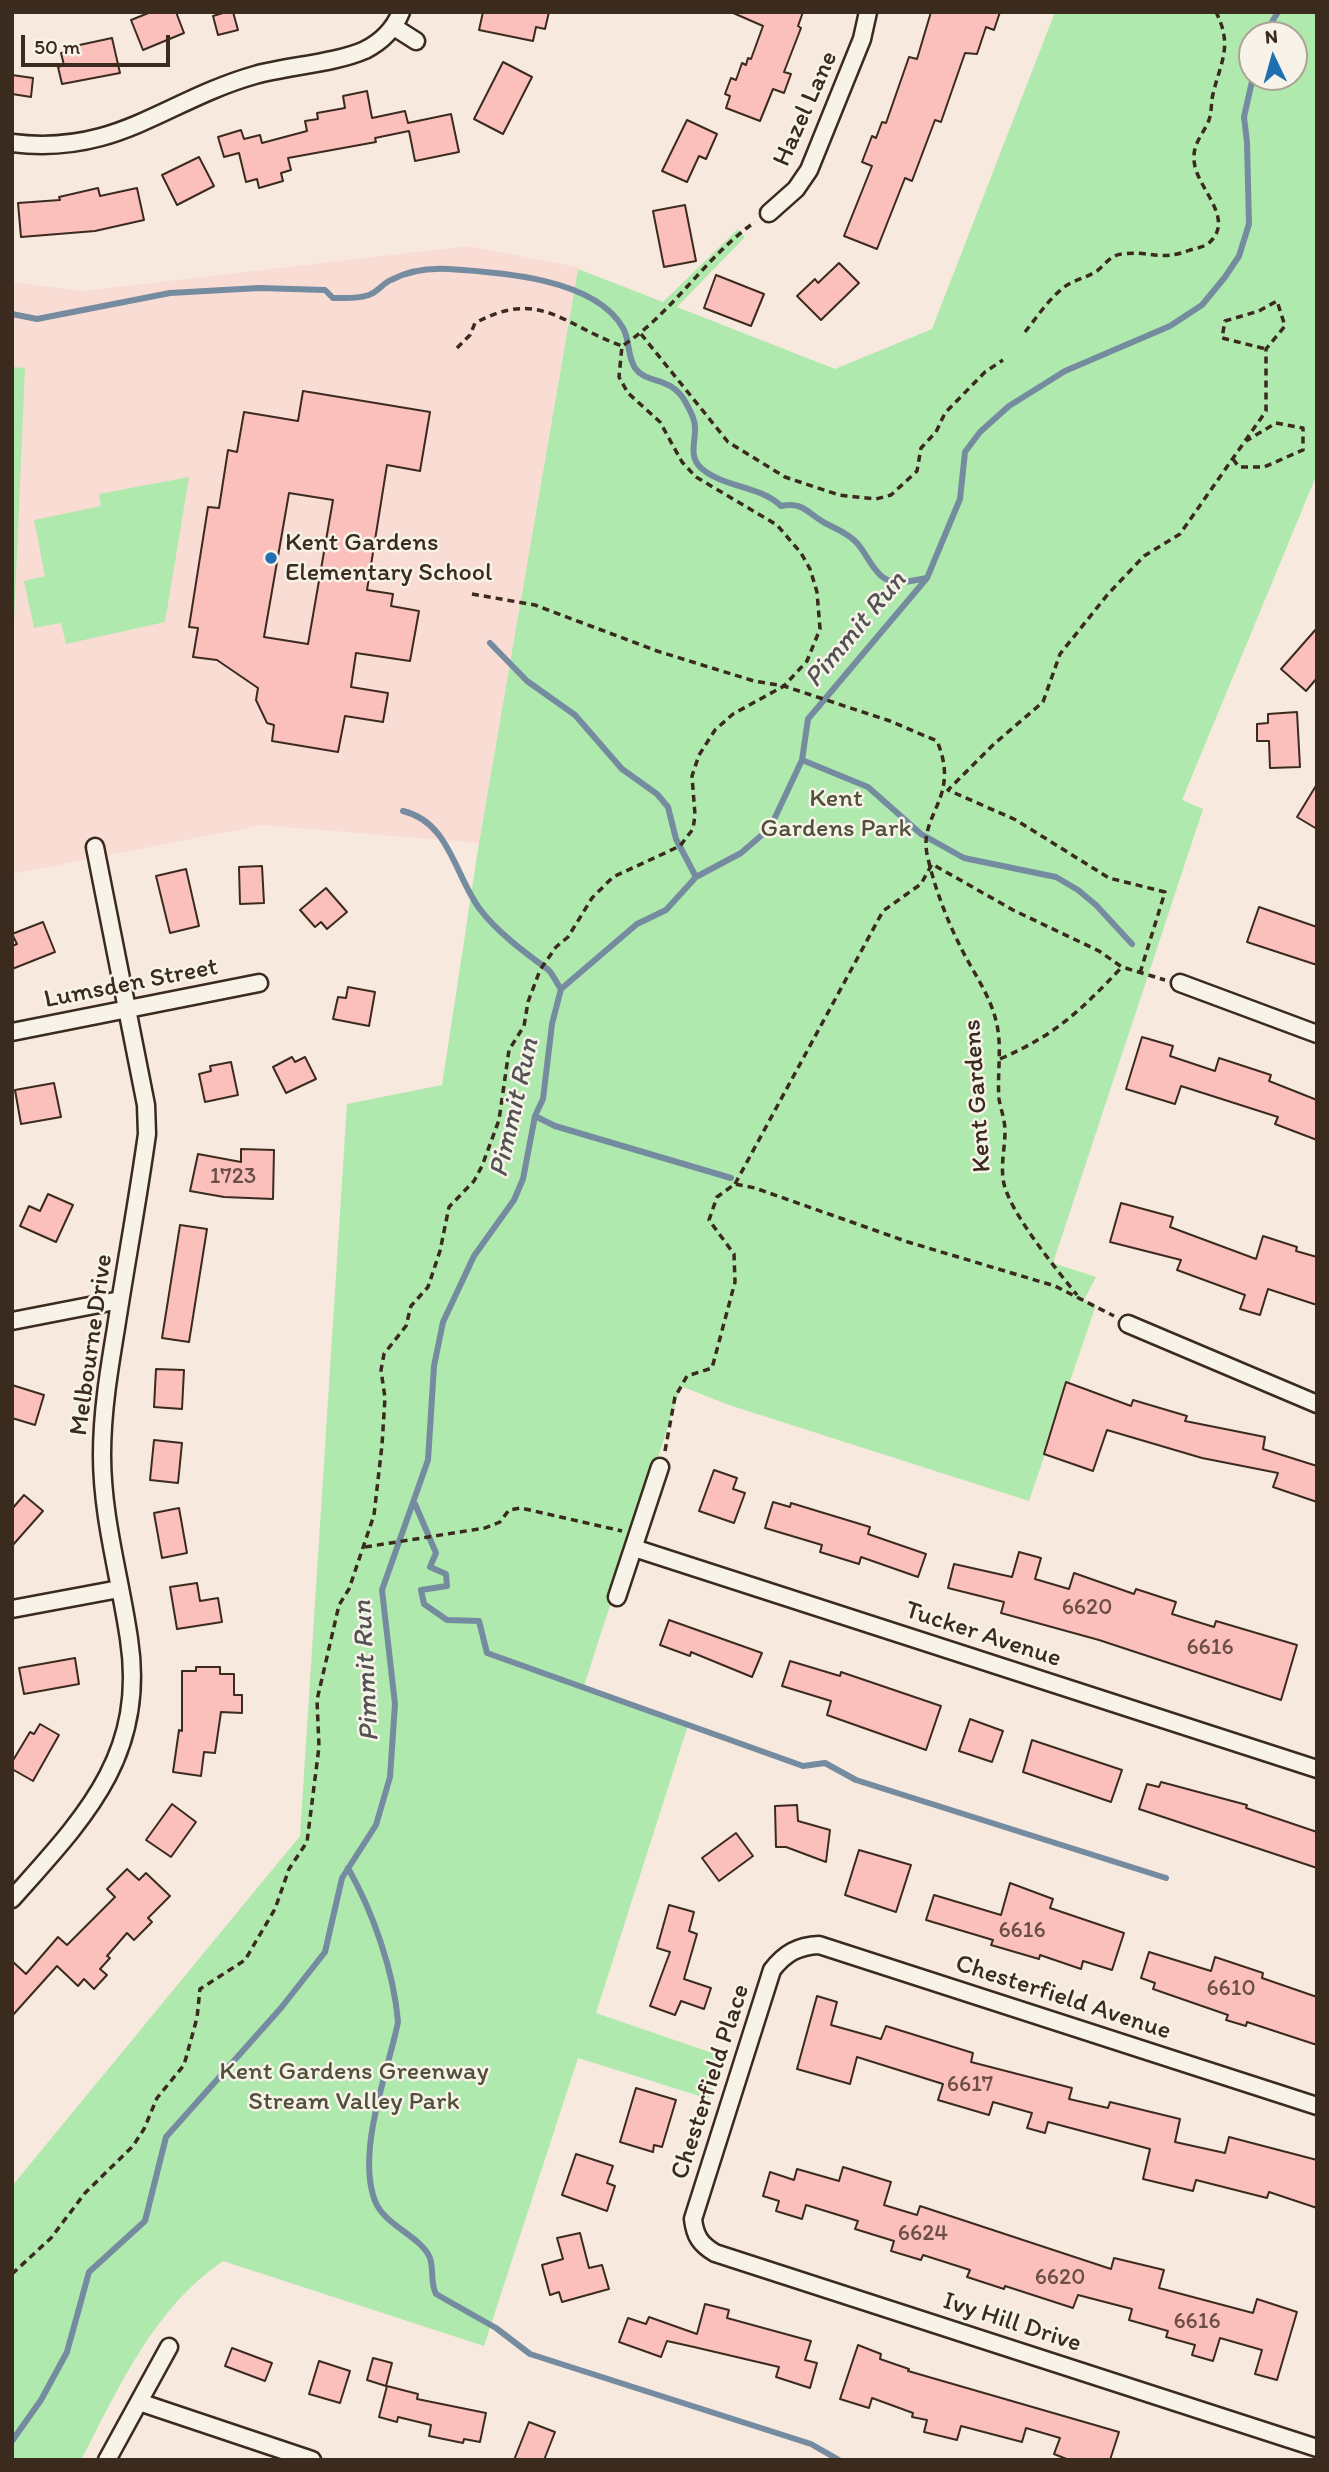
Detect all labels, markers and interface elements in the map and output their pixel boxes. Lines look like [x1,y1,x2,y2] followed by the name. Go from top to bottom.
[24,21,173,65] scale bar
[1238,21,1308,91] north arrow
[1264,25,1279,49] text: N
[34,34,80,59] text: 50 m
[767,47,845,171] street label: Hazel Lane
[285,527,492,588] place label: Kent Gardens Elementary School
[263,550,279,566] marker: Kent Gardens Elementary School
[798,565,914,695] water label: Pimmit Run
[760,783,912,844] park label: Kent Gardens Park
[41,952,221,1016] street label: Lumsden Street
[957,1018,999,1174] street label: Kent Gardens
[483,1035,547,1181] water label: Pimmit Run
[210,1163,256,1191] house number: 1723
[64,1252,120,1438] street label: Melbourne Drive
[1062,1594,1112,1622] house number: 6620
[901,1595,1065,1675] street label: Tucker Avenue
[347,1599,387,1743] water label: Pimmit Run
[1186,1634,1234,1662] house number: 6616
[998,1917,1046,1945] house number: 6616
[951,1948,1175,2048] street label: Chesterfield Avenue
[1206,1975,1256,2003] house number: 6610
[665,1980,757,2184] street label: Chesterfield Place
[219,2056,489,2118] park label: Kent Gardens Greenway Stream Valley Park
[947,2071,993,2099] house number: 6617
[898,2220,948,2248] house number: 6624
[1035,2264,1085,2292] house number: 6620
[939,2286,1085,2360] street label: Ivy Hill Drive
[1173,2308,1221,2336] house number: 6616

